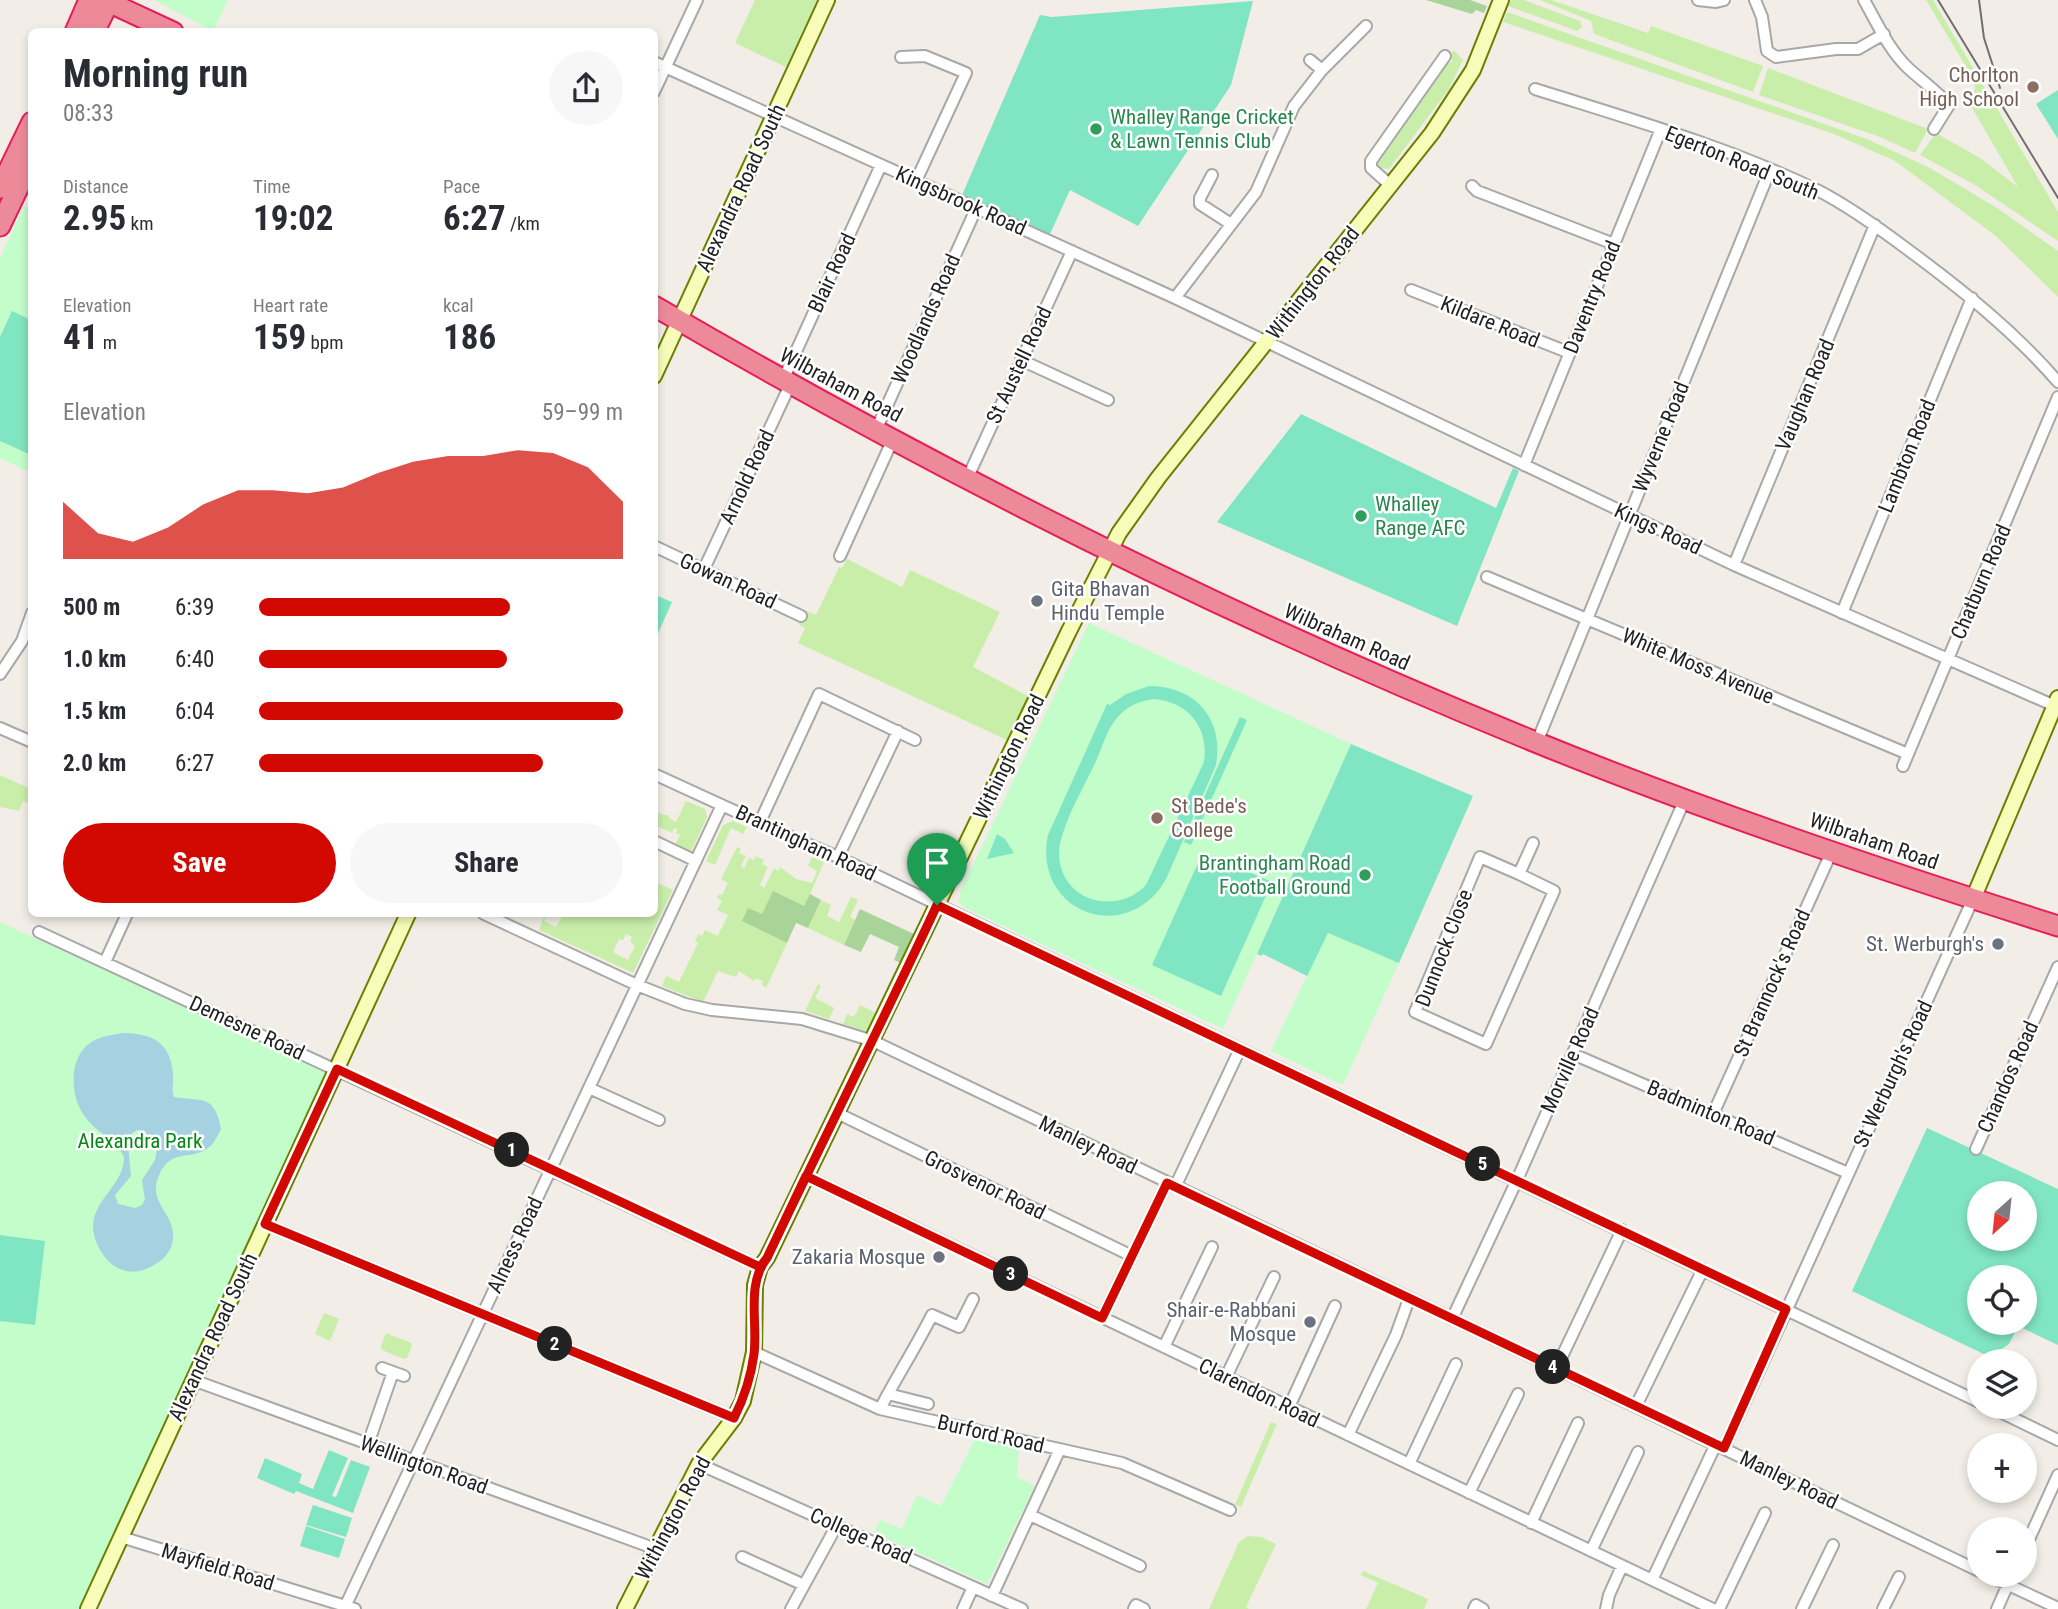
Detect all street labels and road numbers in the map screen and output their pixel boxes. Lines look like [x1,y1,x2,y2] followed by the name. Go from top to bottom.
[692,100,790,276] street label: Alexandra Road South
[1662,121,1822,205] street label: Egerton Road South
[892,161,1030,241] street label: Kingsbrook Road
[1262,222,1364,344] street label: Withington Road
[803,230,861,316] street label: Blair Road
[1559,237,1625,357] street label: Daventry Road
[887,251,965,387] street label: Woodlands Road
[1437,291,1543,353] street label: Kildare Road
[981,303,1057,427] street label: St Austell Road
[1771,335,1839,455] street label: Vaughan Road
[776,343,906,427] street label: Wilbraham Road
[1628,378,1694,496] street label: Wyverne Road
[1873,396,1941,516] street label: Lambton Road
[715,426,779,528] street label: Arnold Road
[1611,498,1705,560] street label: Kings Road
[1946,521,2016,643] street label: Chatburn Road
[676,548,780,614] street label: Gowan Road
[1280,599,1414,675] street label: Wilbraham Road
[1618,623,1778,709] street label: White Moss Avenue
[968,691,1050,823] street label: Withington Road
[732,800,880,886] street label: Brantingham Road
[1806,808,1942,874] street label: Wilbraham Road
[1411,886,1477,1010] street label: Dunnock Close
[1729,906,1815,1060] street label: St Brannock's Road
[186,991,308,1065] street label: Demesne Road
[1848,997,1938,1151] street label: St Werburgh's Road
[1536,1003,1604,1117] street label: Morville Road
[1973,1017,2043,1137] street label: Chandos Road
[1644,1075,1778,1151] street label: Badminton Road
[1035,1111,1141,1179] street label: Manley Road
[921,1145,1049,1225] street label: Grosvenor Road
[482,1193,548,1297] street label: Alness Road
[164,1249,262,1425] street label: Alexandra Road South
[1195,1353,1323,1433] street label: Clarendon Road
[935,1410,1047,1458] street label: Burford Road
[357,1431,491,1499] street label: Wellington Road
[1736,1446,1842,1514] street label: Manley Road
[630,1452,716,1584] street label: Withington Road
[806,1503,916,1569] street label: College Road
[159,1538,277,1596] street label: Mayfield Road

